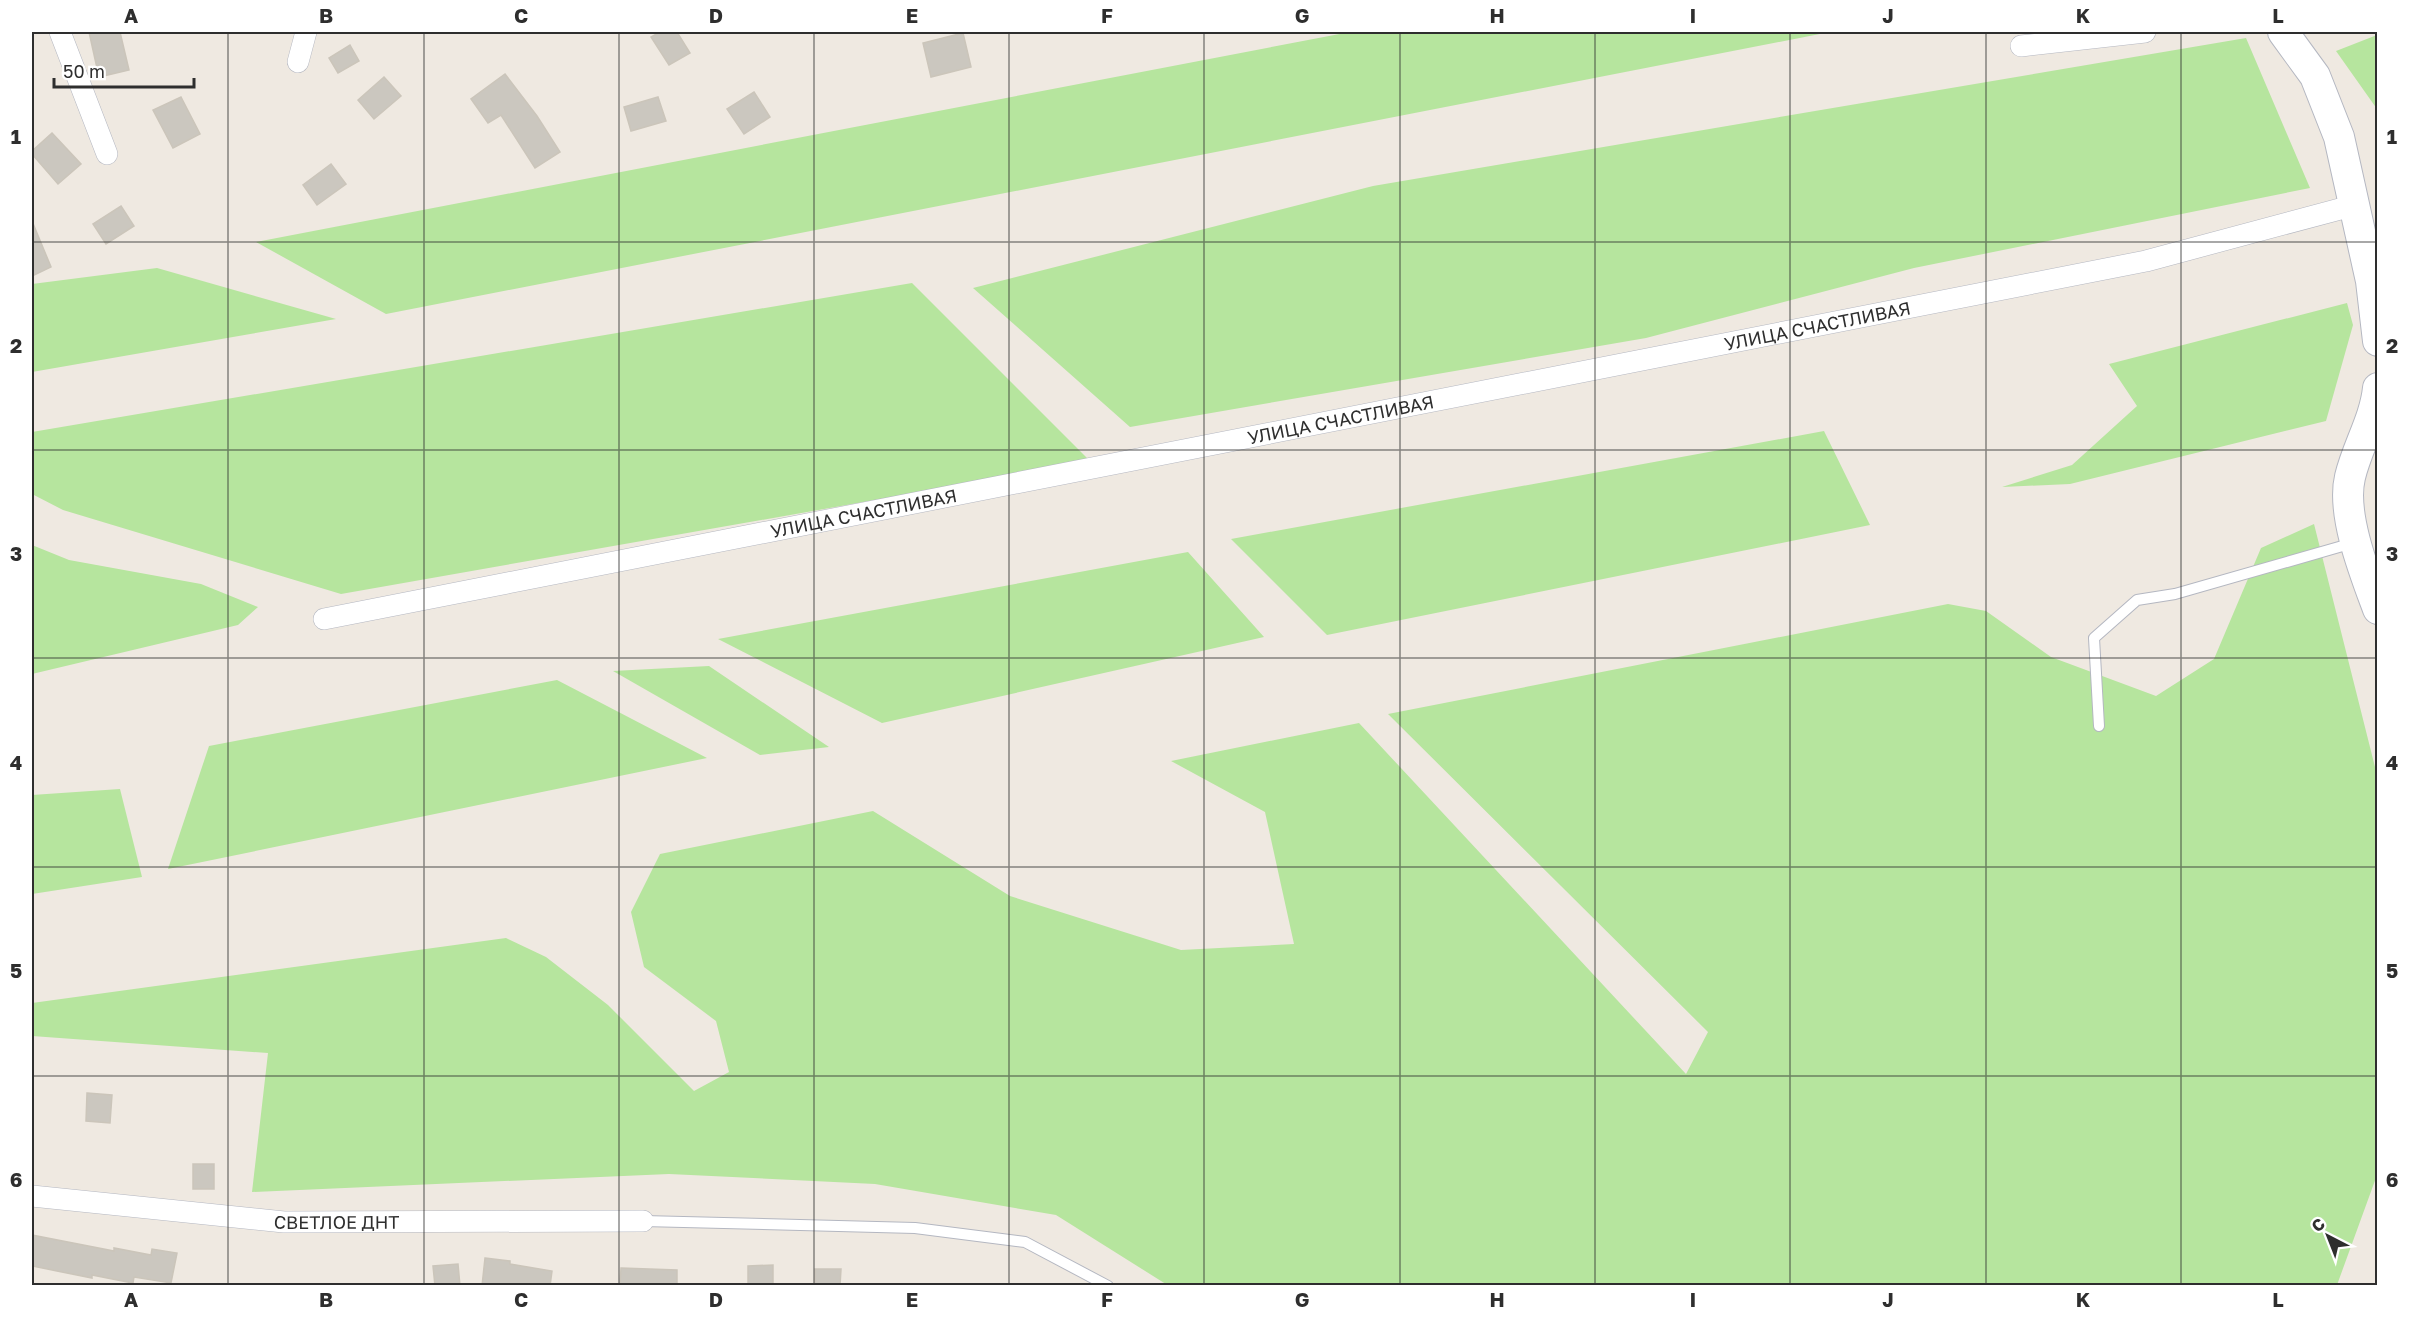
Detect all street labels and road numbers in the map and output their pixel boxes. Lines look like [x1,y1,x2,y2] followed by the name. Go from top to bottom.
[1722,297,1913,355] street label: УЛИЦА СЧАСТЛИВАЯ
[1245,390,1436,448] street label: УЛИЦА СЧАСТЛИВАЯ
[769,484,959,542] street label: УЛИЦА СЧАСТЛИВАЯ
[273,1210,400,1233] street label: СВЕТЛОЕ ДНТ

